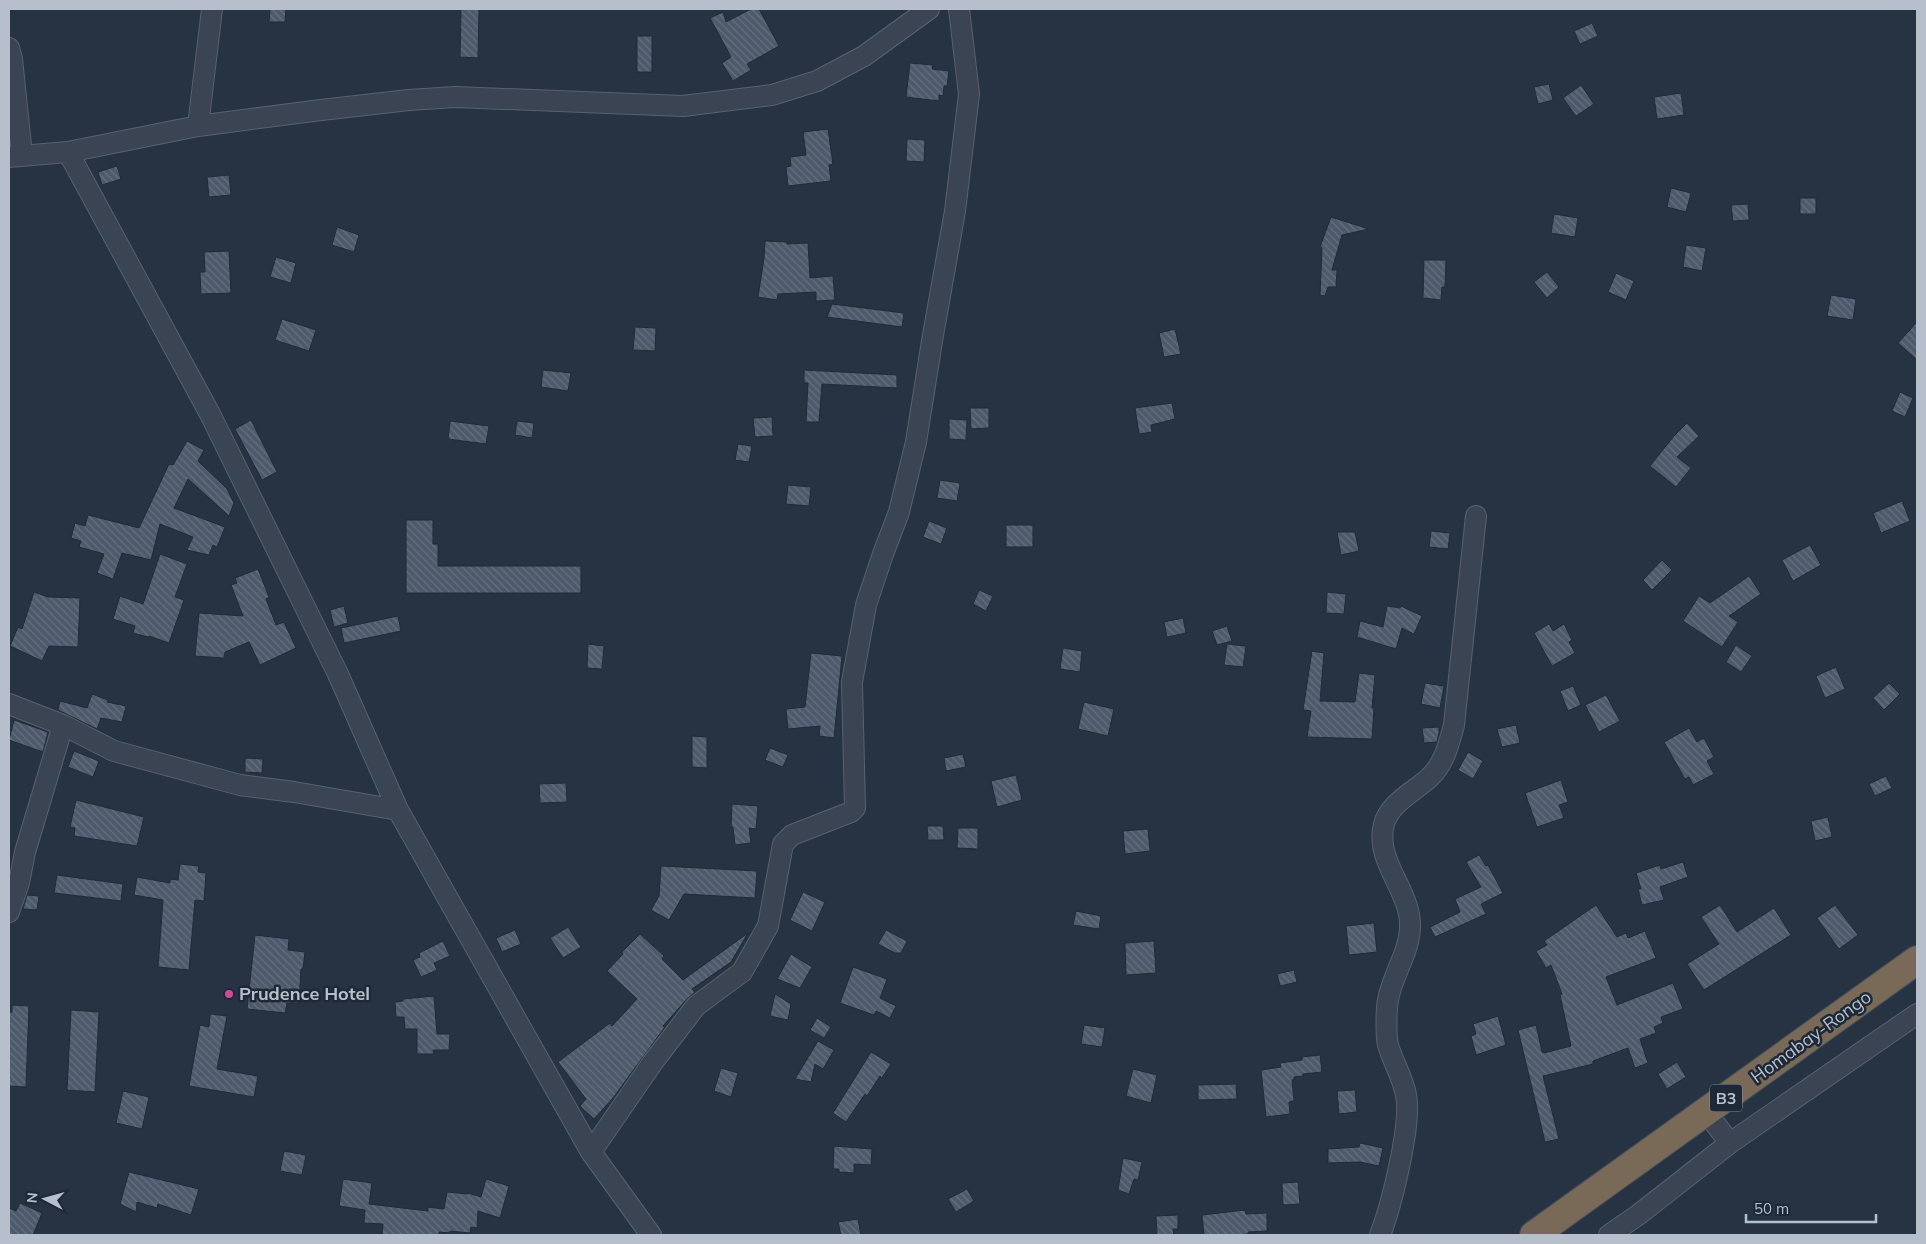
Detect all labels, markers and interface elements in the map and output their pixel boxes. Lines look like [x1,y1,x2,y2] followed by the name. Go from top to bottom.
[239,982,370,1005] place label: Prudence Hotel
[1746,985,1875,1088] street label: Homabay-Rongo
[223,988,235,1000] marker: Prudence Hotel
[1710,1084,1742,1112] road number: B3
[20,1174,70,1224] north arrow
[23,1191,42,1204] text: N
[1746,1192,1876,1224] scale bar
[1754,1199,1789,1218] text: 50 m

